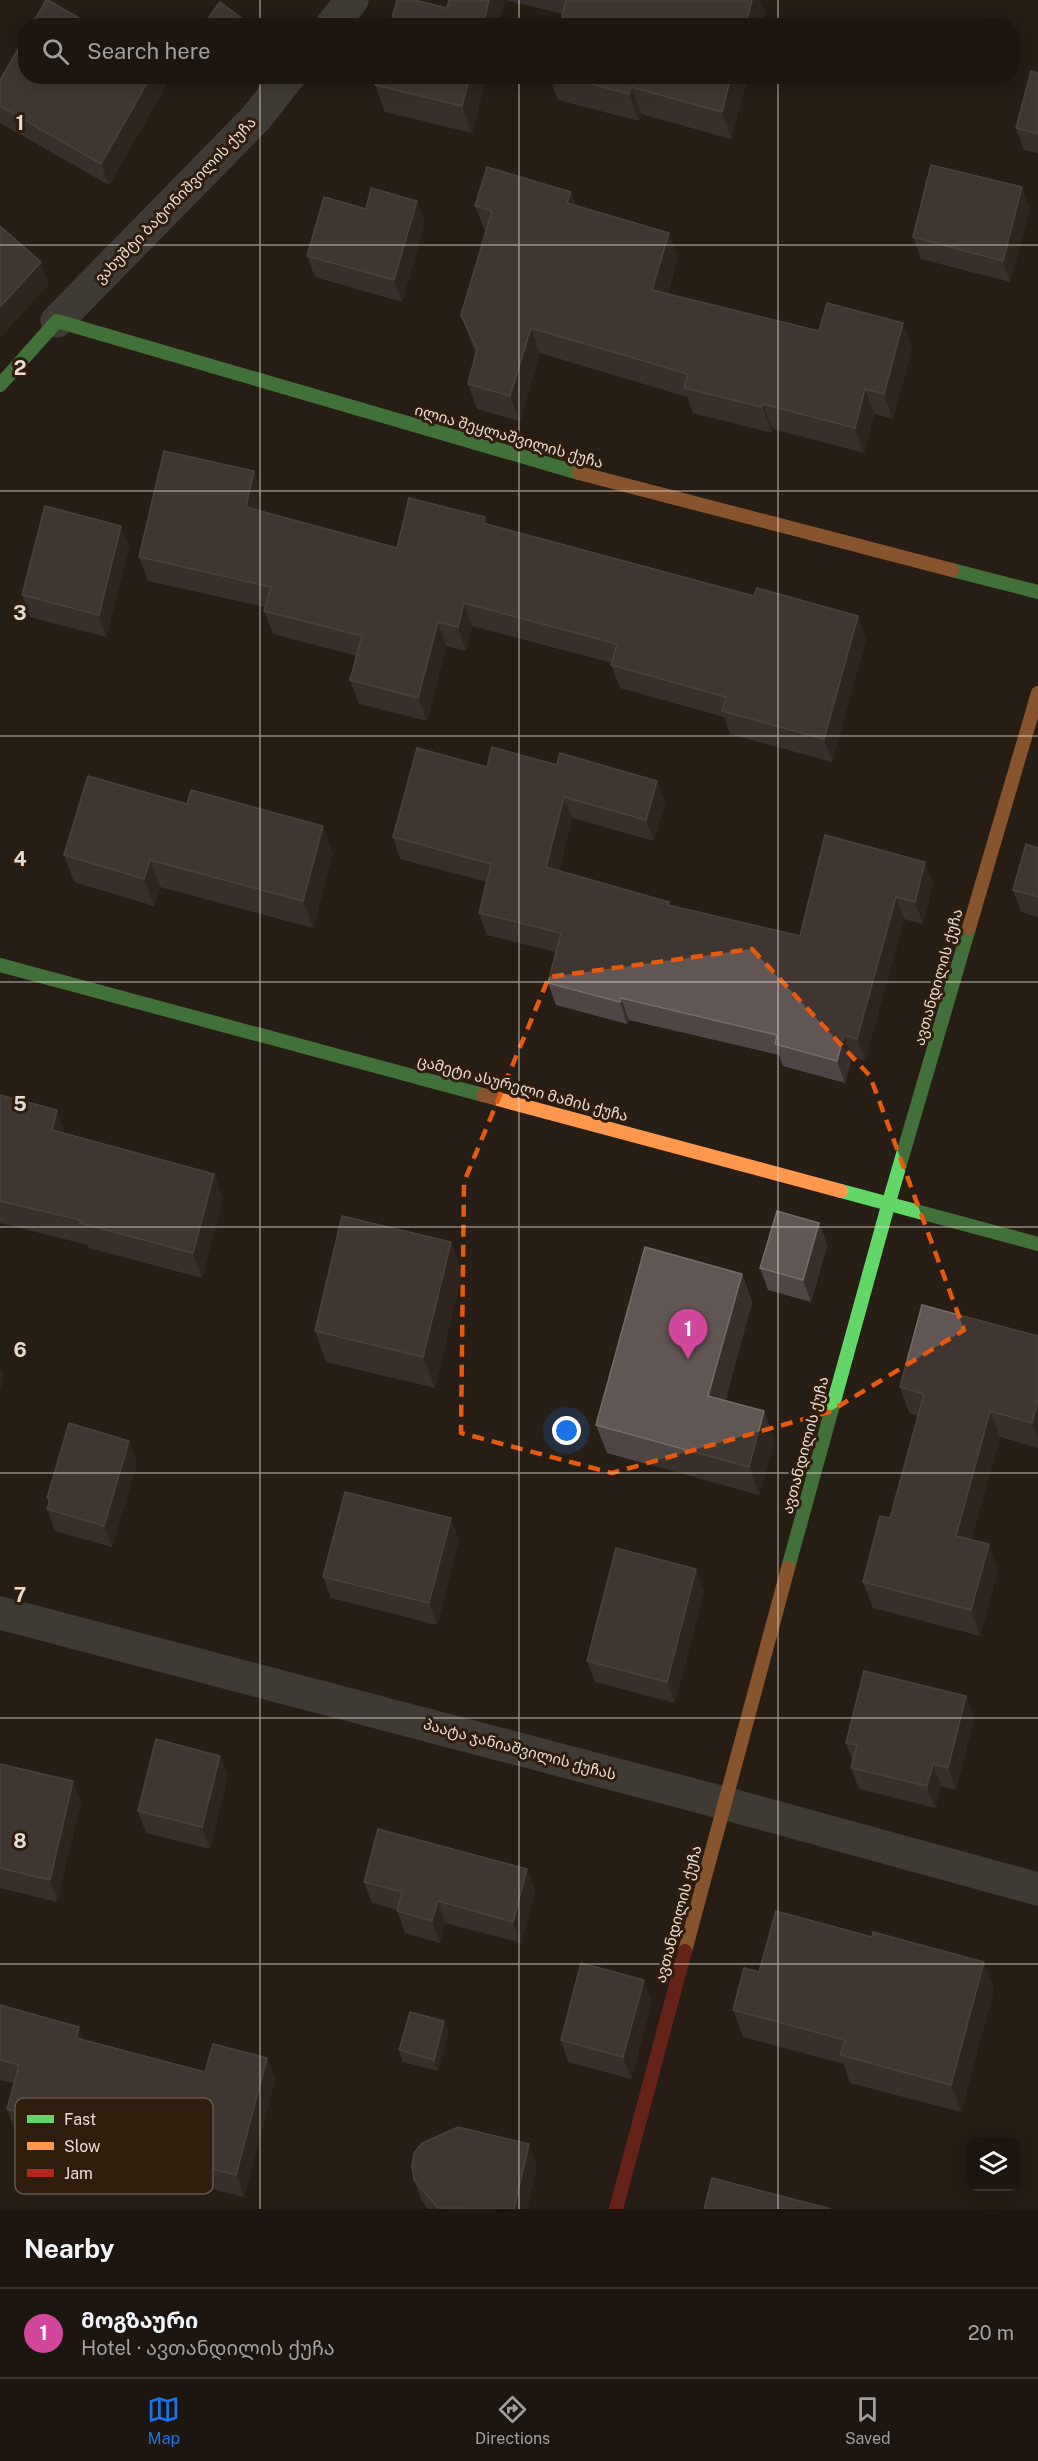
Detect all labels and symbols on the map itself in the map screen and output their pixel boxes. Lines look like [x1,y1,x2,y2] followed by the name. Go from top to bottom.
[16,111,24,135] text: 1
[91,113,260,287] street label: ვახუშტი ბატონიშვილის ქუჩა
[14,356,26,380] text: 2
[413,401,605,472] street label: ილია შეყლაშვილის ქუჩა
[13,601,27,625] text: 3
[13,847,27,871] text: 4
[910,907,967,1048] street label: ავთანდილის ქუჩა
[416,1052,630,1125] street label: ცამეტი ასურელი მამის ქუჩა
[13,1092,27,1116] text: 5
[668,1310,708,1359] pin: 1
[13,1338,27,1362] text: 6
[778,1374,832,1516] street label: ავთანდილის ქუჩა
[552,1416,581,1445] your location
[14,1583,26,1607] text: 7
[421,1715,618,1784] street label: პაატა ჯანიაშვილის ქუჩას
[13,1829,27,1853] text: 8
[651,1843,705,1985] street label: ავთანდილის ქუჩა
[15,2098,213,2194] legend
[64,2110,96,2129] text: Fast
[64,2137,101,2156] text: Slow
[64,2164,93,2183] text: Jam

